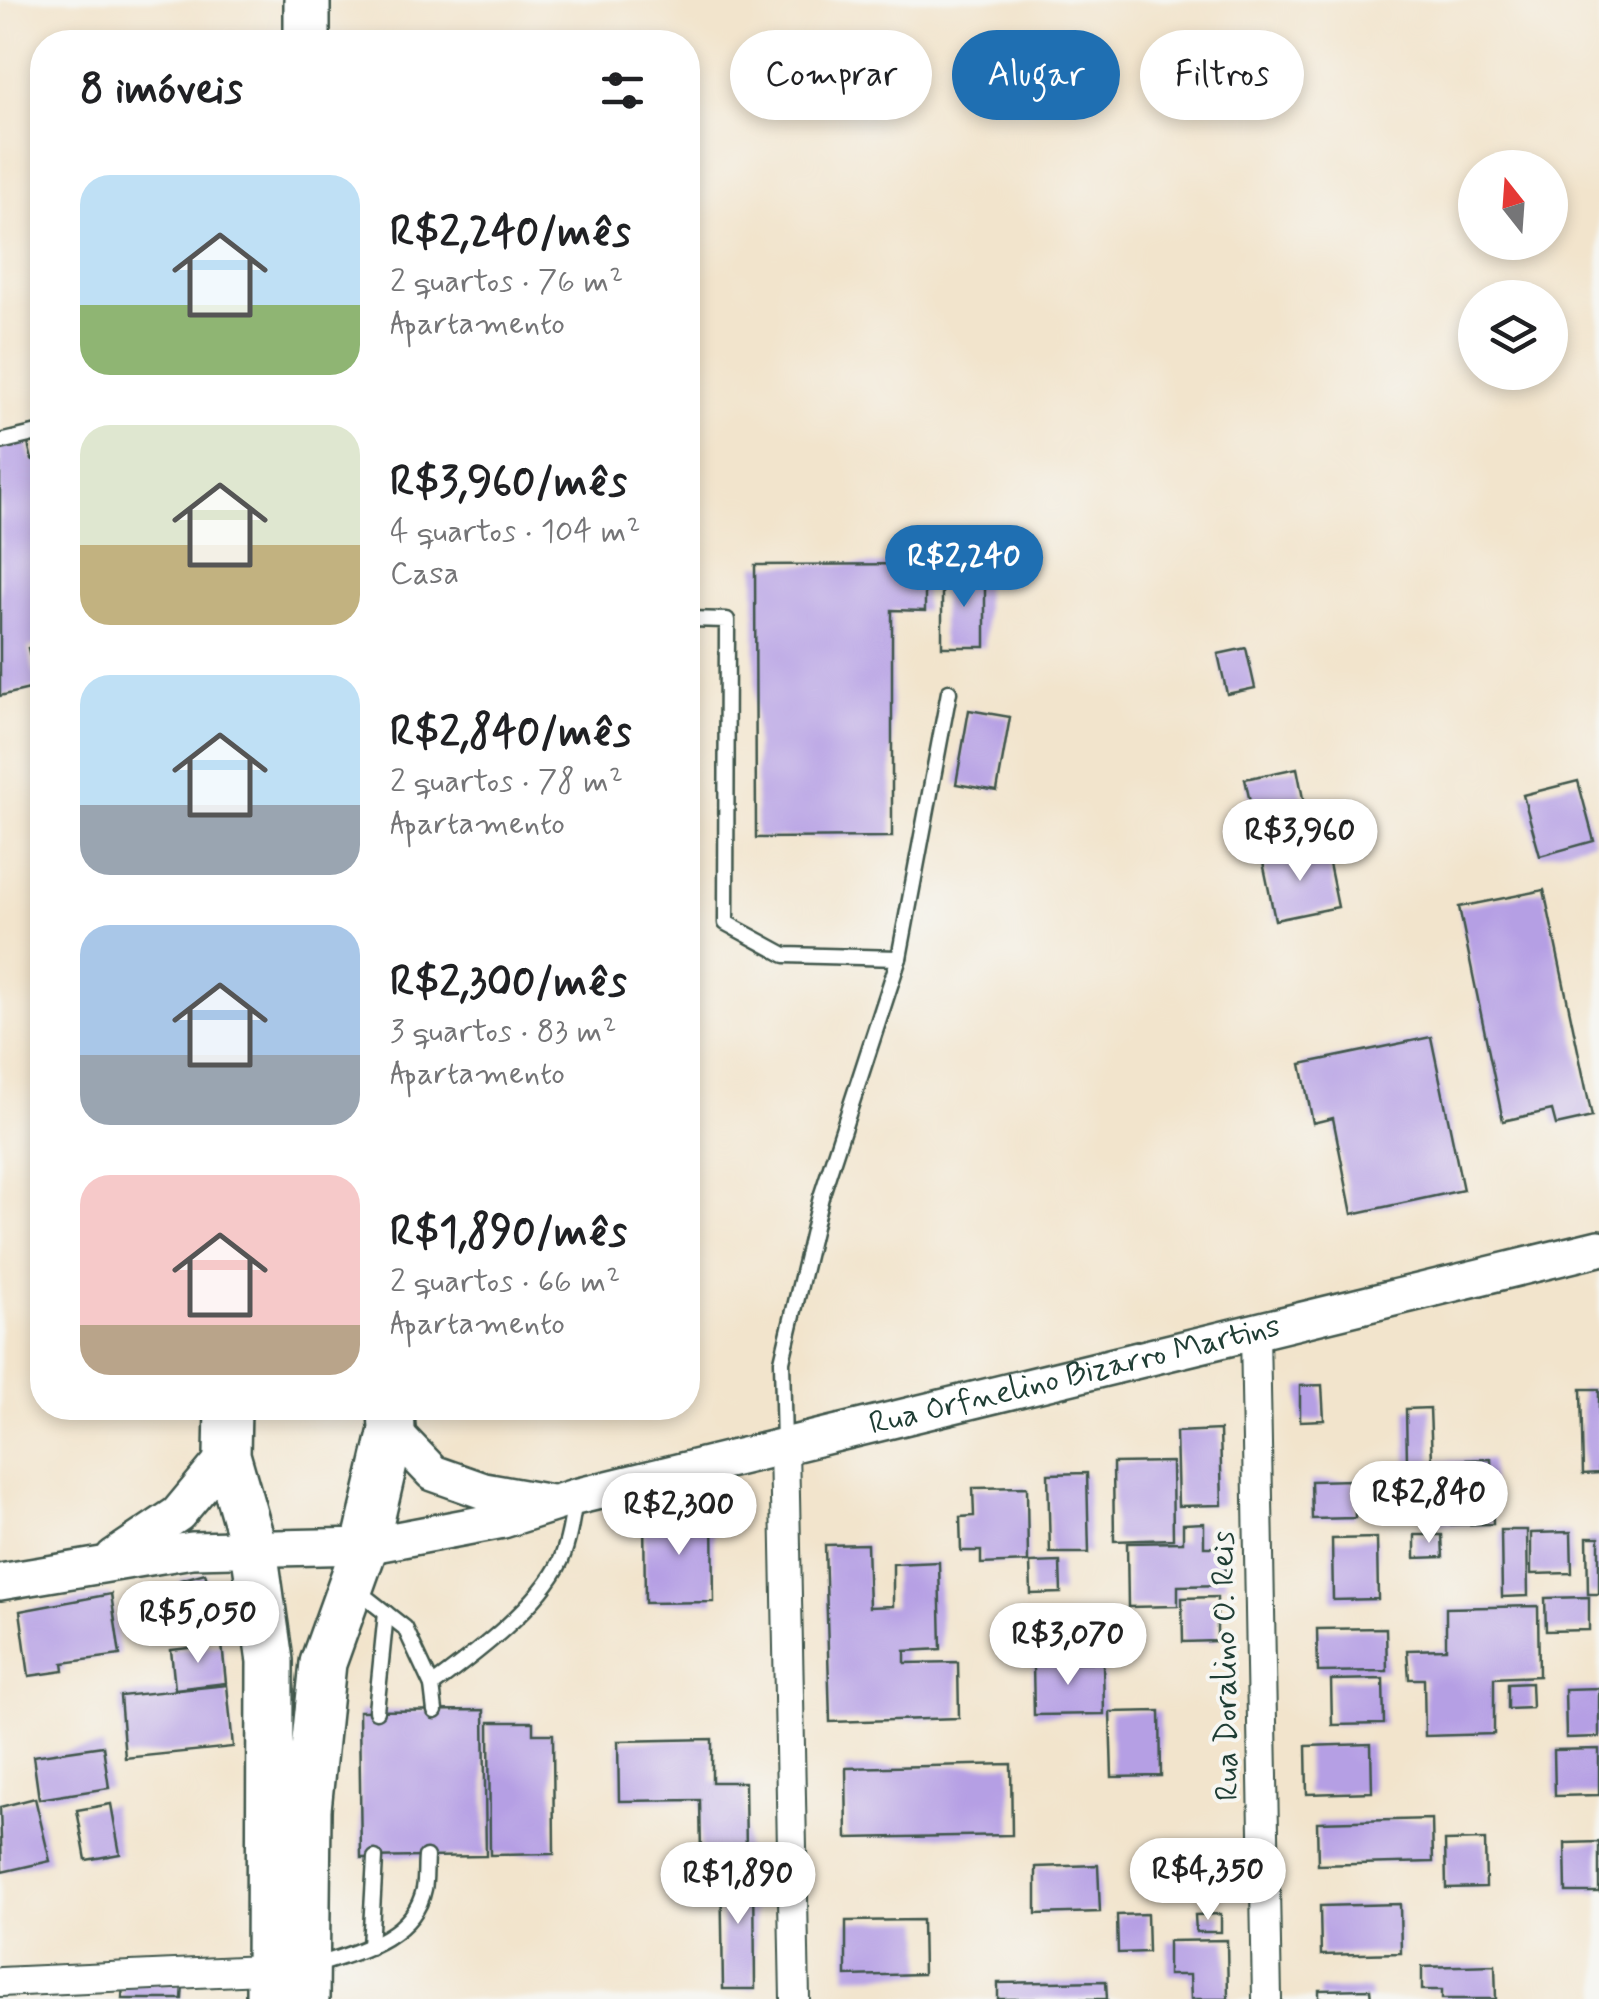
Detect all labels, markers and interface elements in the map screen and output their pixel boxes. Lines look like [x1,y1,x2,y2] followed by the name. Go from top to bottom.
[730,30,932,120] chip: Comprar
[952,30,1120,120] chip: Alugar
[1140,30,1304,120] chip: Filtros
[80,63,243,118] text: 8 imóveis
[595,63,650,118] icon: filters
[1458,150,1568,260] north arrow
[1458,150,1568,390] map controls
[390,206,631,261] text: R$2,240/mês
[160,215,280,335] icon: home
[390,261,623,303] text: 2 quartos · 76 m²
[1458,280,1568,390] button: layers
[390,303,565,345] text: Apartamento
[390,456,627,511] text: R$3,960/mês
[160,465,280,585] icon: home
[390,511,640,553] text: 4 quartos · 104 m²
[872,525,1056,610] pin: R$2,240
[907,536,1021,578] text: R$2,240
[390,553,459,595] text: Casa
[390,706,631,761] text: R$2,840/mês
[160,715,280,835] icon: home
[390,761,623,803] text: 2 quartos · 78 m²
[1208,799,1392,884] pin: R$3,960
[390,803,565,845] text: Apartamento
[1245,810,1355,852] text: R$3,960
[390,956,627,1011] text: R$2,300/mês
[160,965,280,1085] icon: home
[390,1011,616,1053] text: 3 quartos · 83 m²
[390,1053,565,1095] text: Apartamento
[390,1206,627,1261] text: R$1,890/mês
[160,1215,280,1335] icon: home
[390,1261,620,1303] text: 2 quartos · 66 m²
[390,1303,565,1345] text: Apartamento
[865,1305,1285,1446] street label: Rua Orfnelino Bizarro Martins
[1337,1461,1521,1546] pin: R$2,840
[1372,1472,1486,1514] text: R$2,840
[587,1473,771,1558] pin: R$2,300
[624,1484,734,1526] text: R$2,300
[1203,1531,1249,1801] street label: Rua Doralino O. Reis
[106,1581,290,1666] pin: R$5,050
[139,1592,257,1634] text: R$5,050
[976,1603,1160,1688] pin: R$3,070
[1012,1614,1124,1656] text: R$3,070
[1116,1838,1300,1923] pin: R$4,350
[646,1842,830,1927] pin: R$1,890
[1152,1849,1264,1891] text: R$4,350
[683,1853,793,1895] text: R$1,890

